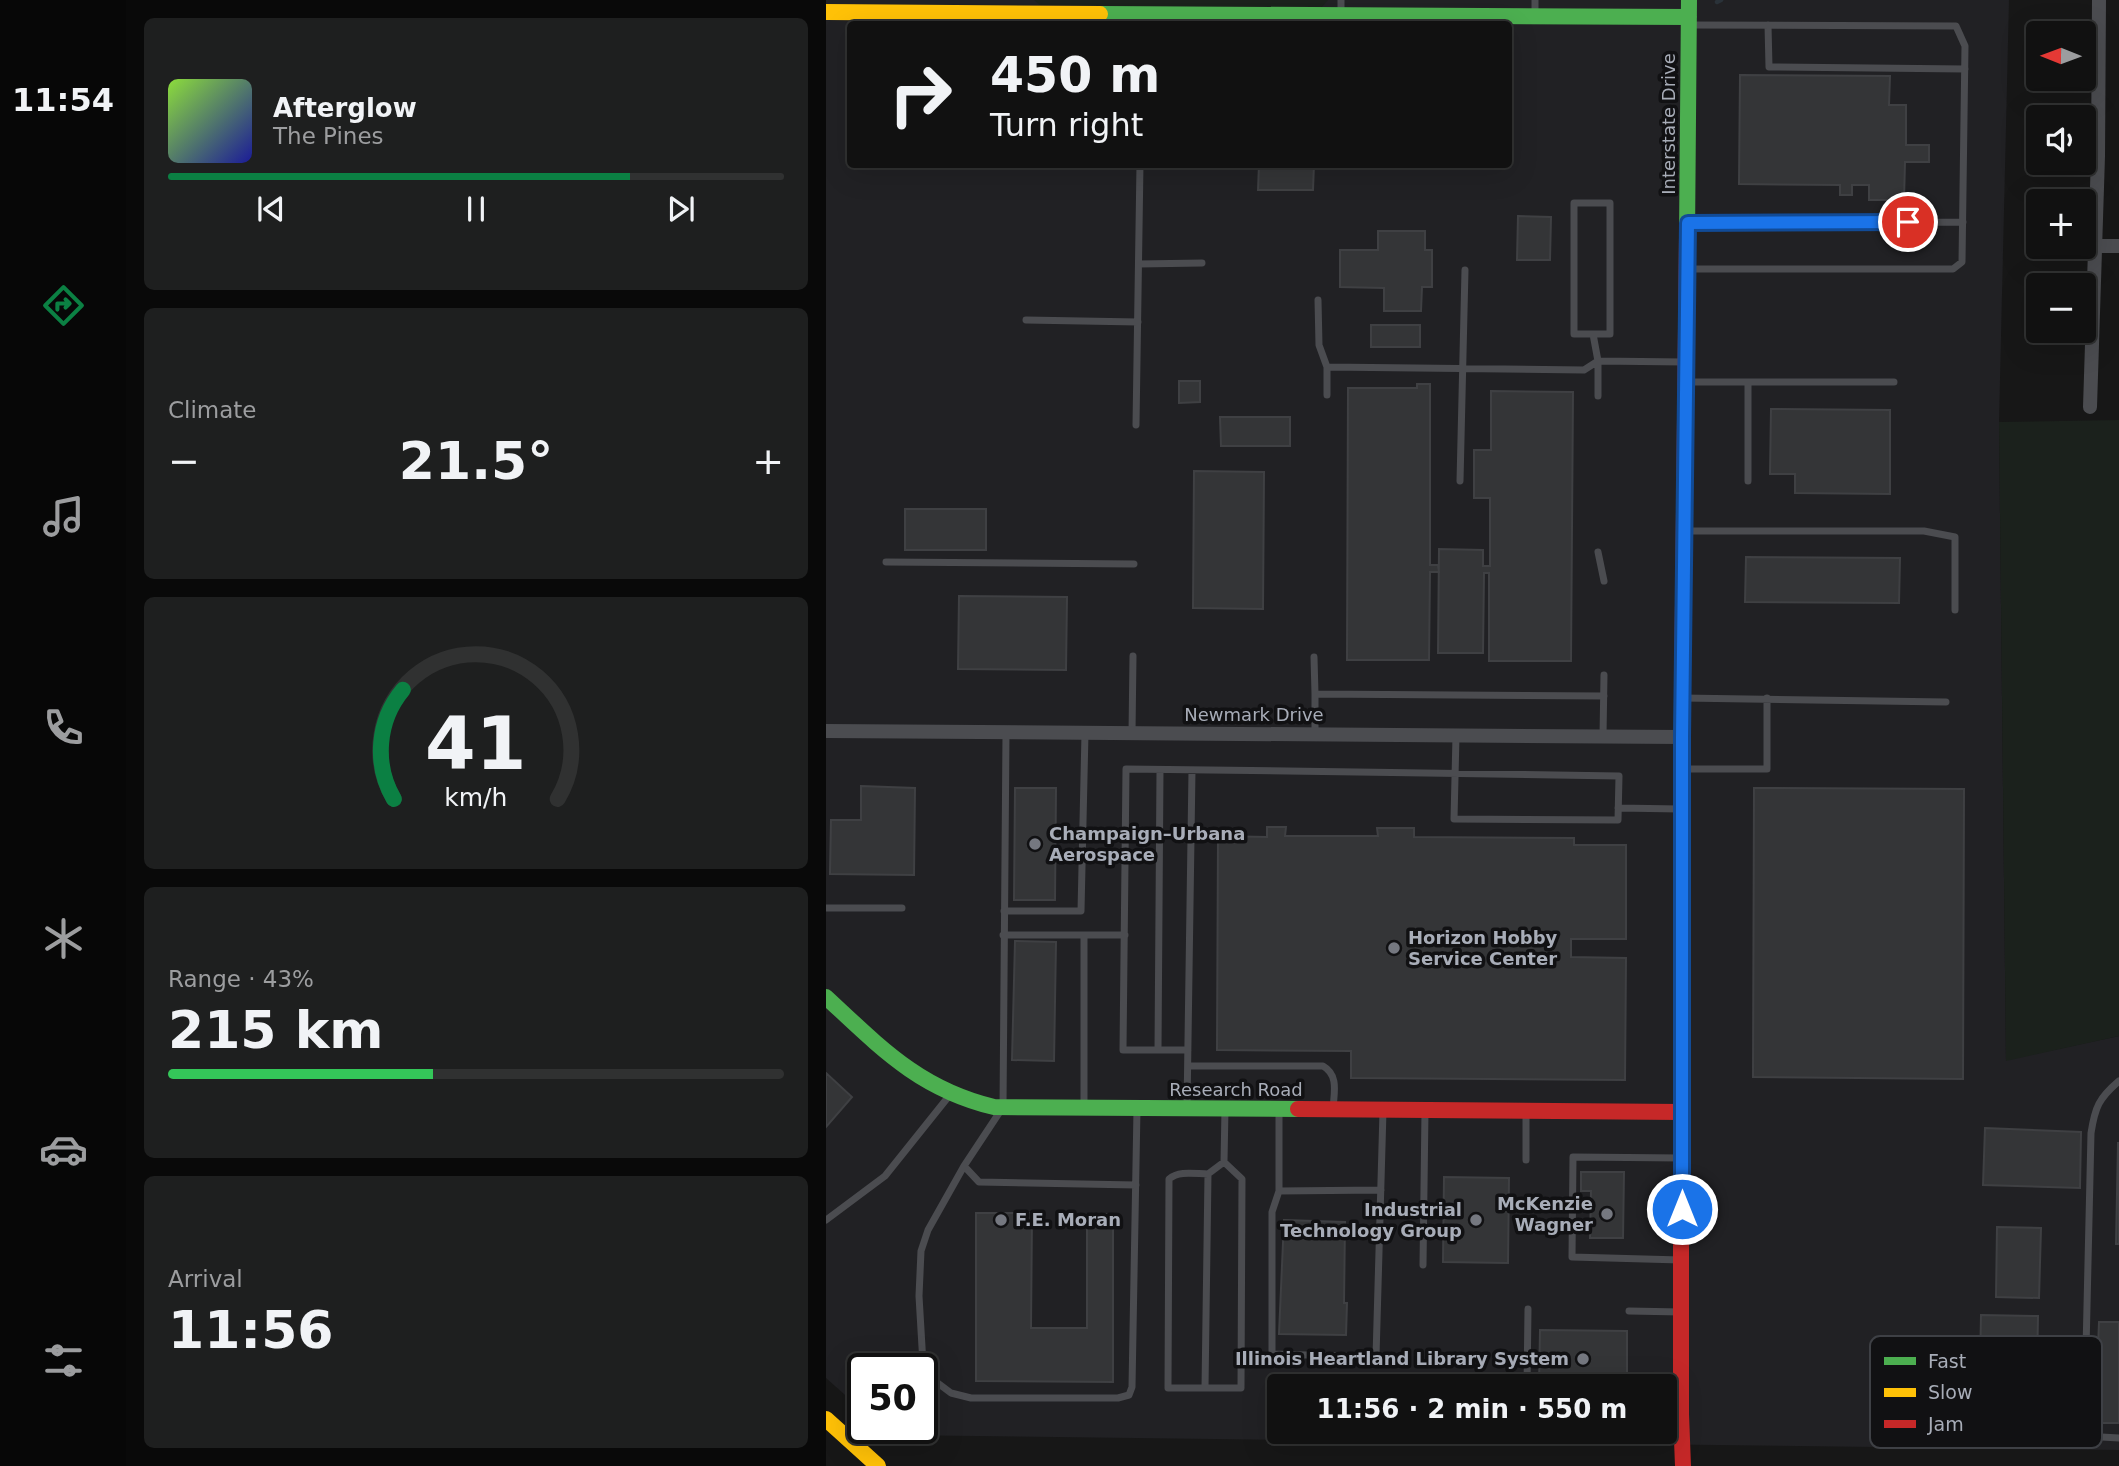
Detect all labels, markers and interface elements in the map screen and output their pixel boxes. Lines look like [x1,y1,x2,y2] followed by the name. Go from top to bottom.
[2026,21,2096,91] north arrow
[2026,21,2096,343] map controls
[990,47,1160,104] text: 450 m
[875,49,966,140] icon: right
[1658,53,1679,195] street label: Interstate Drive
[12,81,114,119] text: 11:54
[273,93,417,123] text: Afterglow
[2026,105,2096,175] button: sound
[990,106,1143,144] text: Turn right
[273,123,384,149] text: The Pines
[2026,189,2096,259] button: +
[252,190,290,228] icon: previous
[457,190,495,228] icon: pause
[662,190,700,228] icon: next
[1878,192,1938,252] pin
[1889,203,1927,241] icon: arrive
[2026,273,2096,343] button: −
[39,281,88,330] icon: directions
[168,397,257,423] text: Climate
[399,431,553,491] text: 21.5°
[168,439,200,483] text: −
[752,439,784,483] text: +
[39,492,88,541] icon: music
[425,701,527,786] text: 41
[39,703,88,752] icon: phone
[1184,704,1324,725] street label: Newmark Drive
[444,783,508,812] text: km/h
[1049,823,1245,865] place label: Champaign–Urbana Aerospace
[1027,836,1043,852] marker: Champaign–Urbana Aerospace
[39,914,88,963] icon: climate
[1408,927,1558,969] place label: Horizon Hobby Service Center
[1386,940,1402,956] marker: Horizon Hobby Service Center
[168,966,314,992] text: Range · 43%
[168,1000,383,1060] text: 215 km
[1169,1079,1303,1100] street label: Research Road
[39,1125,88,1174] icon: car
[1645,1172,1719,1246] position arrow
[1497,1193,1593,1235] place label: McKenzie Wagner
[1280,1199,1462,1241] place label: Industrial Technology Group
[1599,1206,1615,1222] marker: McKenzie Wagner
[1015,1209,1121,1230] place label: F.E. Moran
[993,1212,1009,1228] marker: F.E. Moran
[1468,1212,1484,1228] marker: Industrial Technology Group
[168,1266,243,1292] text: Arrival
[168,1300,334,1360] text: 11:56
[39,1336,88,1385] icon: filters
[1870,1336,2102,1448] legend
[1235,1348,1569,1369] place label: Illinois Heartland Library System
[1928,1350,1966,1372] text: Fast
[1575,1351,1591,1367] marker: Illinois Heartland Library System
[847,1353,938,1444] speed limit sign: 50
[1928,1381,1973,1403] text: Slow
[1317,1394,1627,1424] text: 11:56 · 2 min · 550 m
[1927,1413,1964,1435] text: Jam

